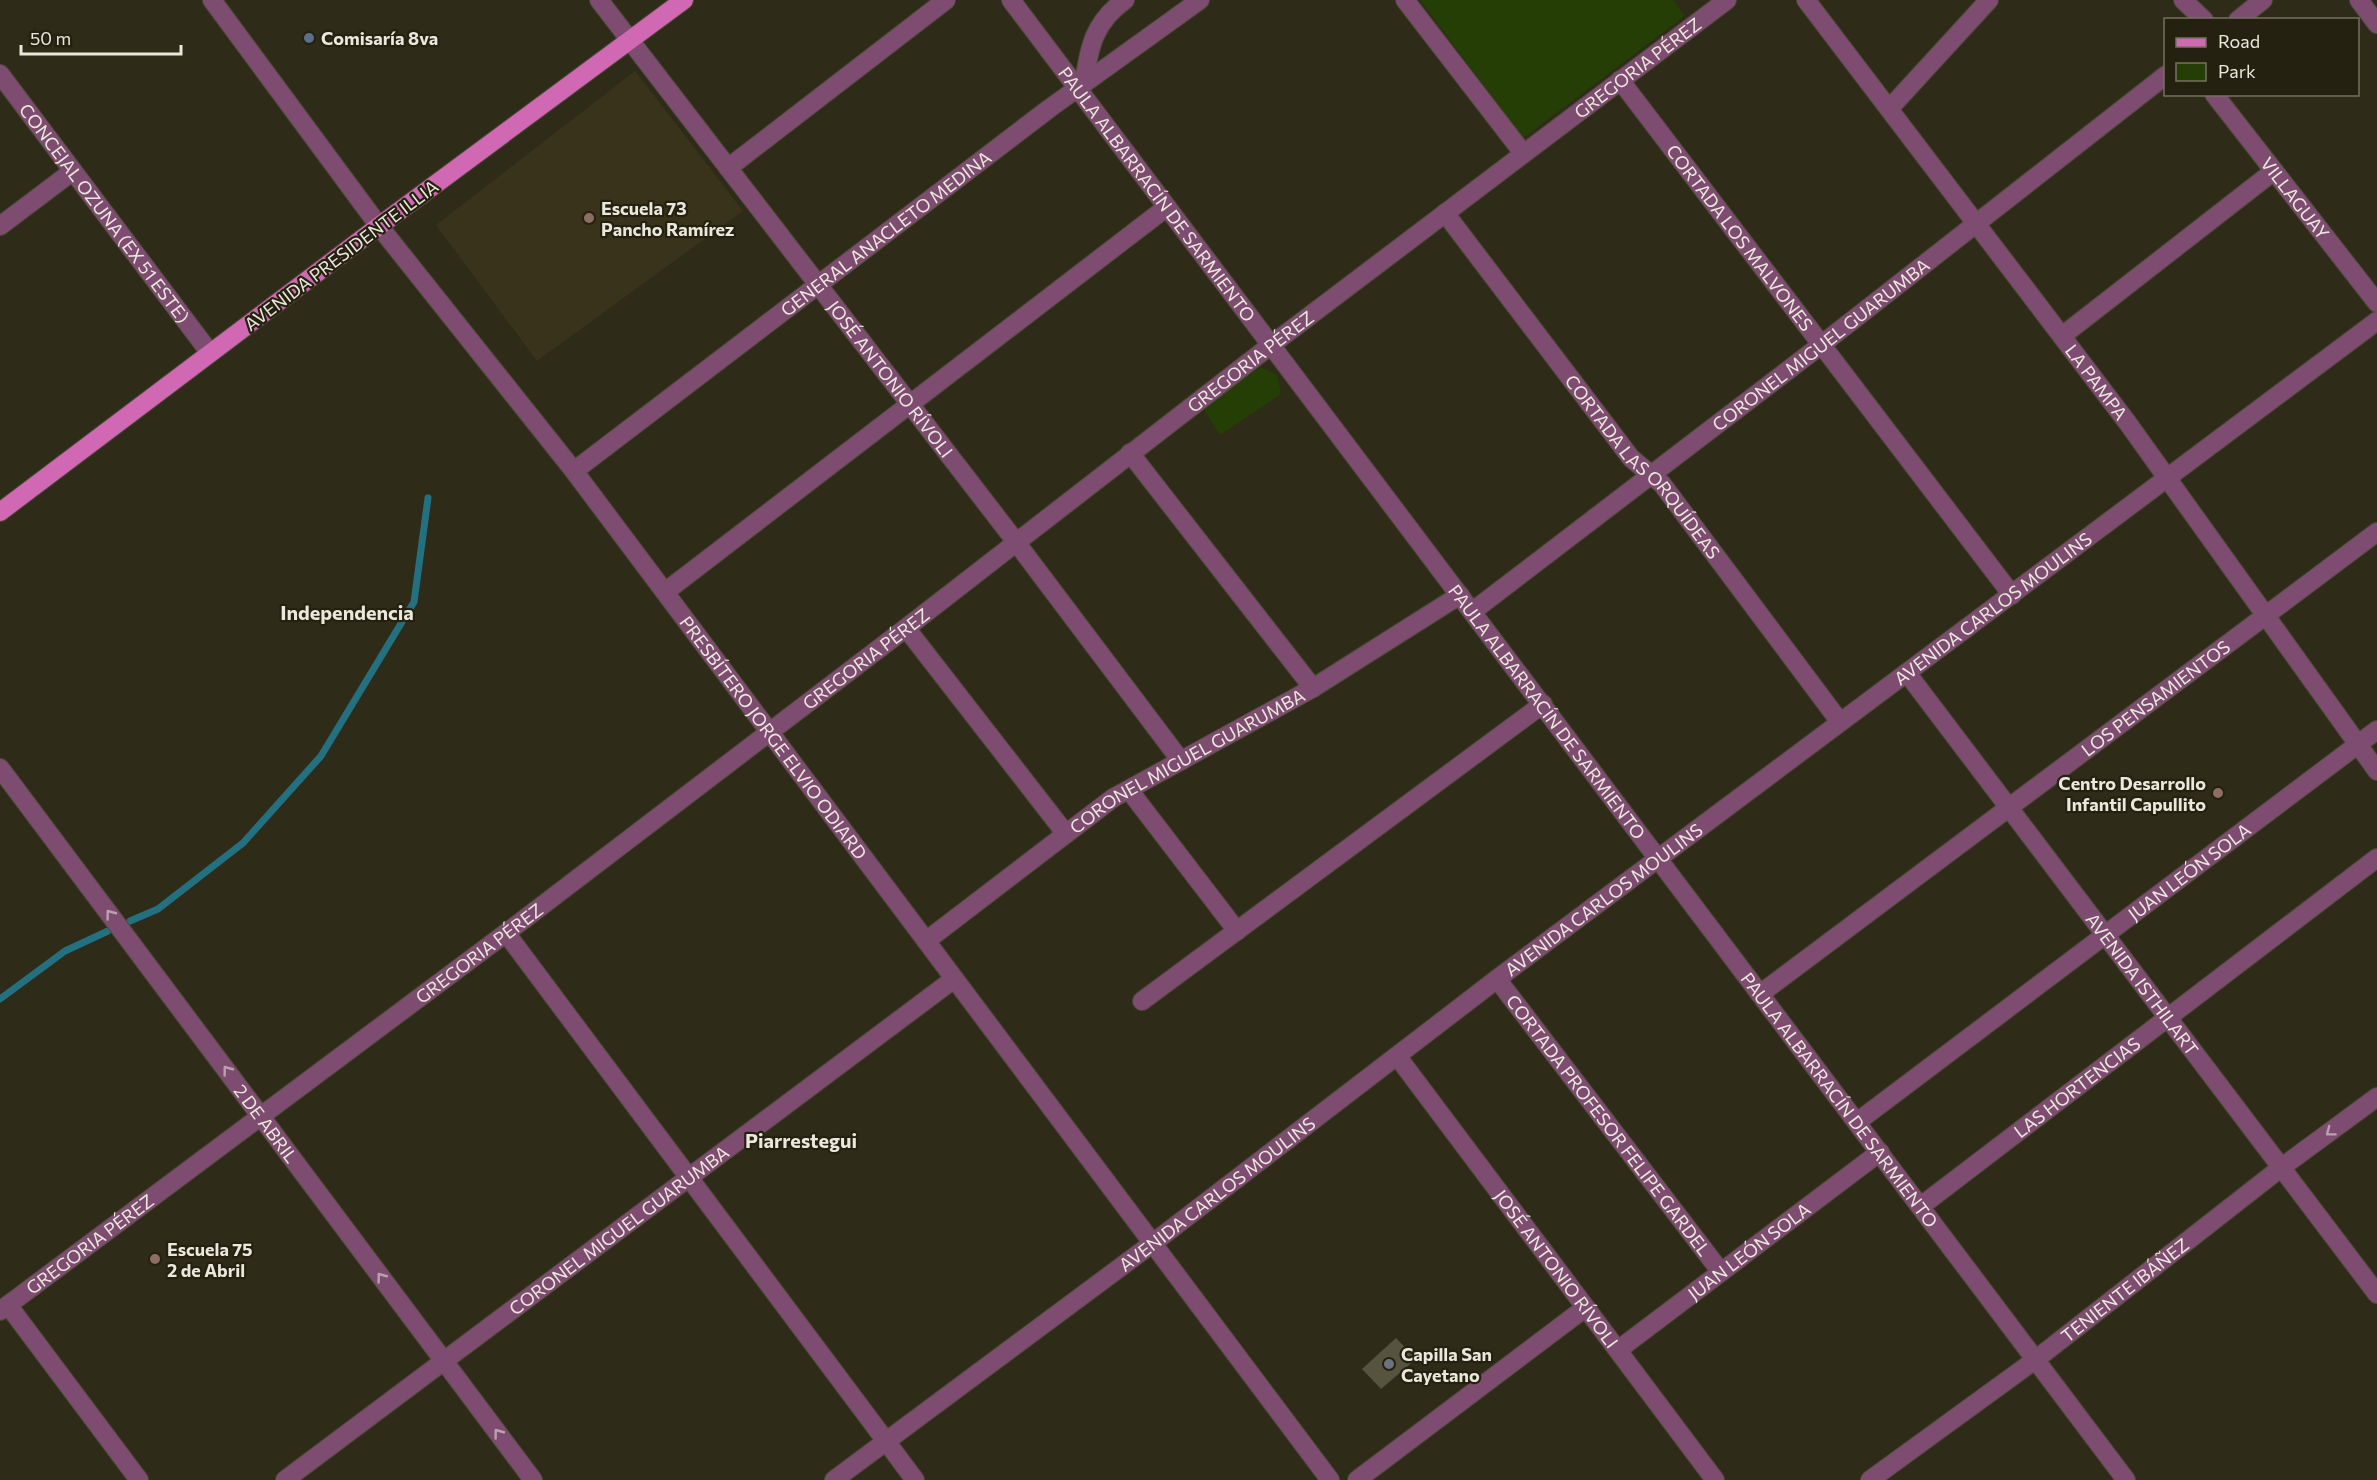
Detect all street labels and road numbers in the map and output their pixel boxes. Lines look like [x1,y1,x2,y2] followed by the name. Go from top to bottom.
[1570,13,1705,123] street label: GREGORIA PÉREZ
[1054,62,1260,326] street label: PAULA ALBARRACÍN DE SARMIENTO
[15,99,194,327] street label: CONCEJAL OZUNA (EX 51 ESTE)
[1662,140,1818,335] street label: CORTADA LOS MALVONES
[776,146,995,321] street label: GENERAL ANACLETO MEDINA
[2256,153,2334,244] street label: VILLAGUAY
[240,175,442,335] street label: AVENIDA PRESIDENTE ILLIA
[1708,254,1934,435] street label: CORONEL MIGUEL GUARUMBA
[823,296,958,462] street label: JOSÉ ANTONIO RÍVOLI
[1183,306,1318,417] street label: GREGORIA PÉREZ
[2061,340,2132,424] street label: LA PAMPA
[1561,370,1725,563] street label: CORTADA LAS ORQUÍDEAS
[1890,527,2096,689] street label: AVENIDA CARLOS MOULINS
[1444,580,1650,843] street label: PAULA ALBARRACÍN DE SARMIENTO
[798,603,933,714] street label: GREGORIA PÉREZ
[675,611,872,863] street label: PRESBÍTERO JORGE ELVIO ODIARD
[2077,635,2234,761] street label: LOS PENSAMIENTOS
[1065,684,1308,838] street label: CORONEL MIGUEL GUARUMBA
[1500,818,1707,980] street label: AVENIDA CARLOS MOULINS
[2123,818,2255,925] street label: JUAN LEÓN SOLA
[411,898,547,1008] street label: GREGORIA PÉREZ
[2081,908,2203,1060] street label: AVENIDA ISTHILART
[1736,968,1943,1232] street label: PAULA ALBARRACÍN DE SARMIENTO
[1502,990,1716,1260] street label: CORTADA PROFESOR FELIPE GARDEL
[2009,1032,2144,1142] street label: LAS HORTENCIAS
[230,1080,303,1167] street label: 2 DE ABRIL
[1114,1112,1319,1276] street label: AVENIDA CARLOS MOULINS
[505,1141,733,1319] street label: CORONEL MIGUEL GUARUMBA
[1490,1185,1623,1352] street label: JOSÉ ANTONIO RÍVOLI
[22,1189,158,1299] street label: GREGORIA PÉREZ
[1683,1198,1815,1305] street label: JUAN LEÓN SOLA
[2057,1233,2193,1347] street label: TENIENTE IBÁÑEZ

